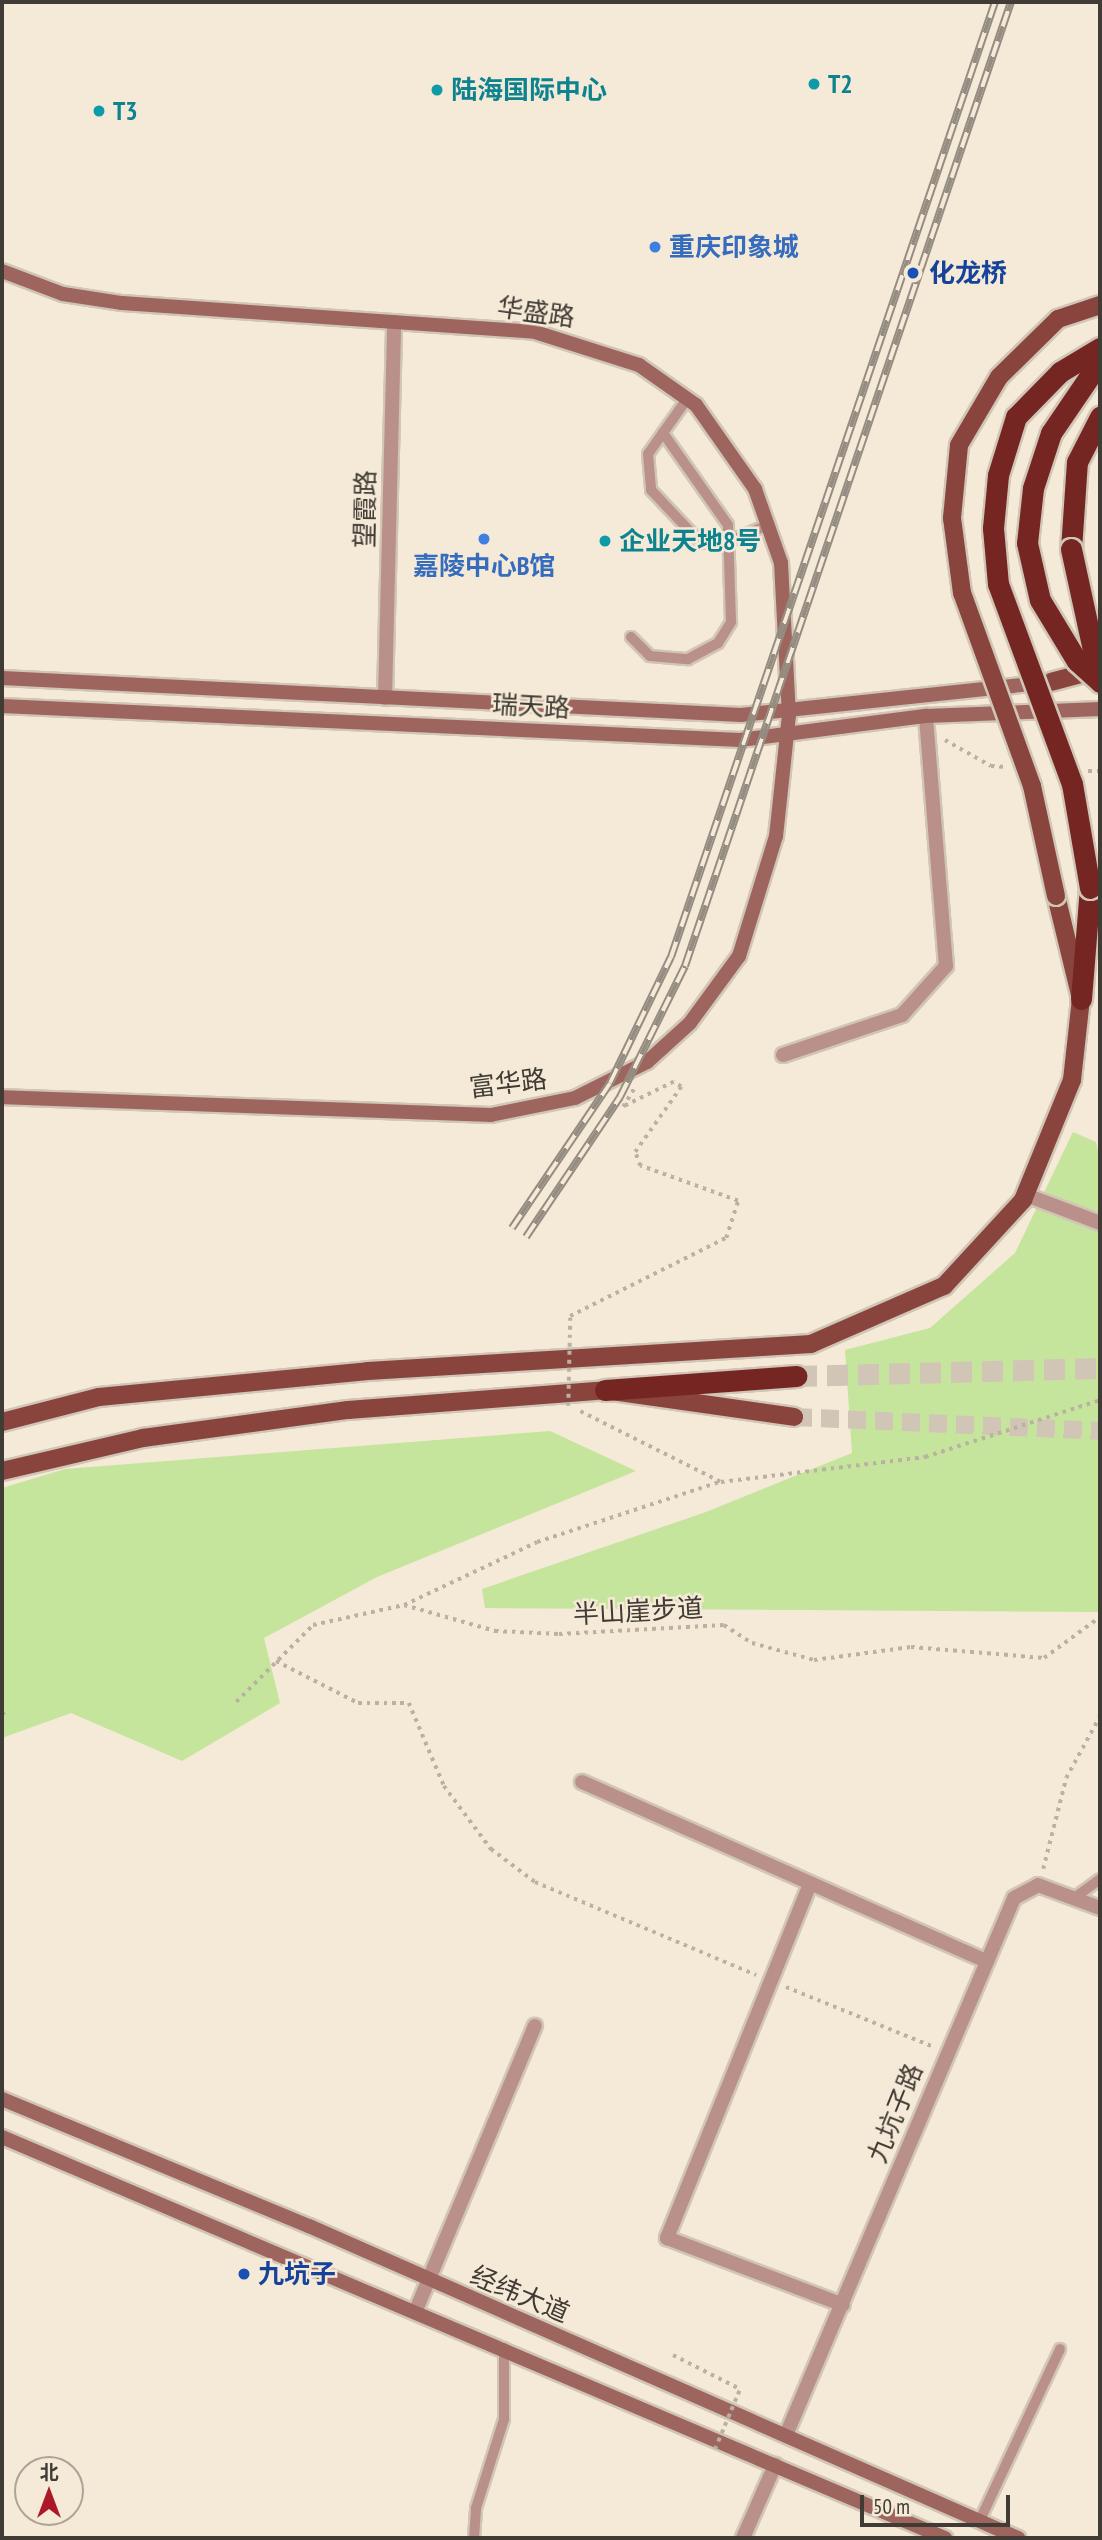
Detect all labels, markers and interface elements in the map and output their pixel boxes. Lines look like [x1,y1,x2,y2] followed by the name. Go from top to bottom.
[828,68,853,100] place label: T2
[451,74,607,106] place label: 陆海国际中心
[806,76,822,92] marker: T2
[429,82,445,98] marker: 陆海国际中心
[113,95,138,127] place label: T3
[91,103,107,119] marker: T3
[669,231,799,263] place label: 重庆印象城
[647,239,663,255] marker: 重庆印象城
[929,257,1007,289] place label: 化龙桥
[903,263,923,283] marker: 化龙桥
[495,291,577,333] street label: 华盛路
[349,470,381,548] street label: 望霞路
[619,525,761,557] place label: 企业天地8号
[476,531,492,547] marker: 嘉陵中心B馆
[597,533,613,549] marker: 企业天地8号
[413,550,555,582] place label: 嘉陵中心B馆
[491,688,571,724] street label: 瑞天路
[467,1063,549,1103] street label: 富华路
[572,1592,704,1630] street label: 半山崖步道
[861,2059,929,2167] street label: 九坑子路
[258,2258,336,2290] place label: 九坑子
[466,2259,574,2329] street label: 经纬大道
[236,2266,252,2282] marker: 九坑子
[14,2456,84,2526] north arrow
[39,2460,59,2484] text: 北
[864,2480,1014,2524] scale bar
[873,2493,910,2520] text: 50 m

